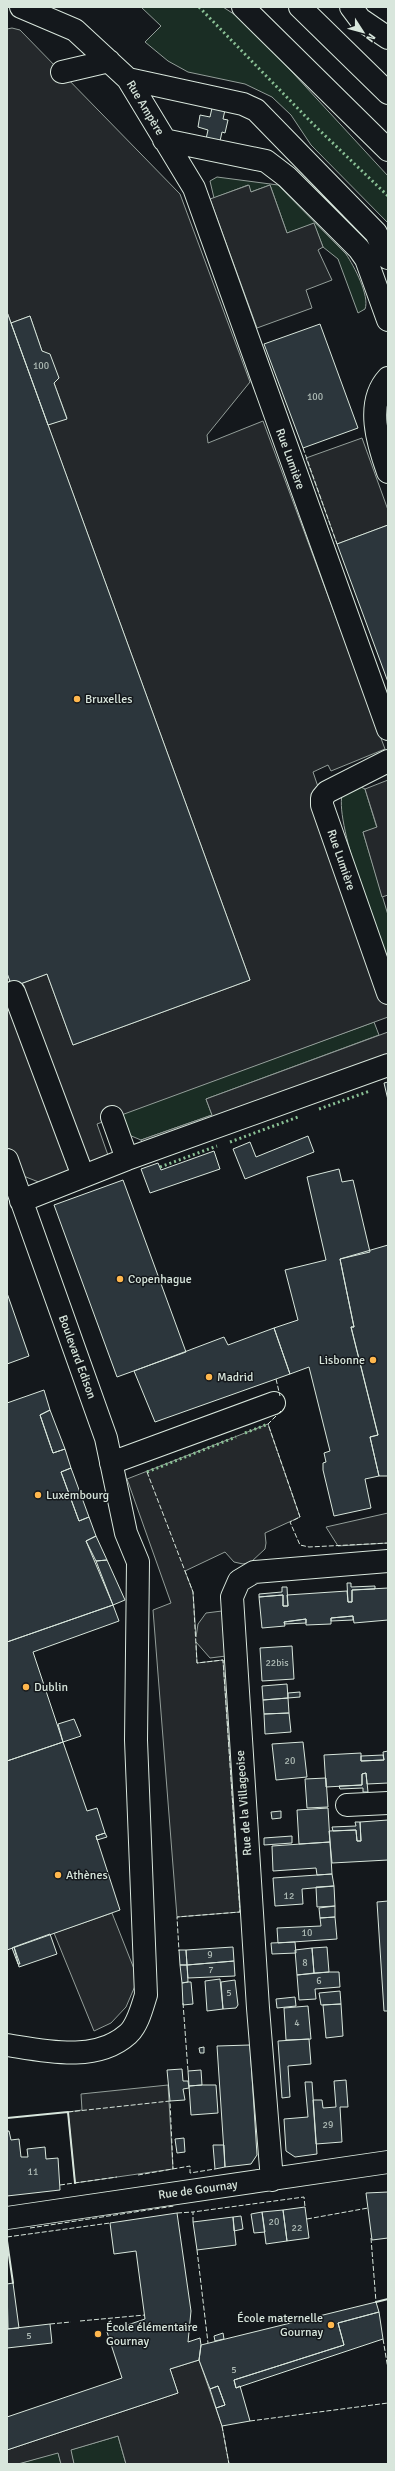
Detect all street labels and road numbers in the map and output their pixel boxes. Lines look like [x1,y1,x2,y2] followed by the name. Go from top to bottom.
[123,78,167,138] street label: Rue Ampère
[272,427,308,491] street label: Rue Lumière
[324,827,358,893] street label: Rue Lumière
[55,1313,99,1401] street label: Boulevard Edison
[233,1750,255,1856] street label: Rue de la Villageoise
[157,2177,239,2203] street label: Rue de Gournay

